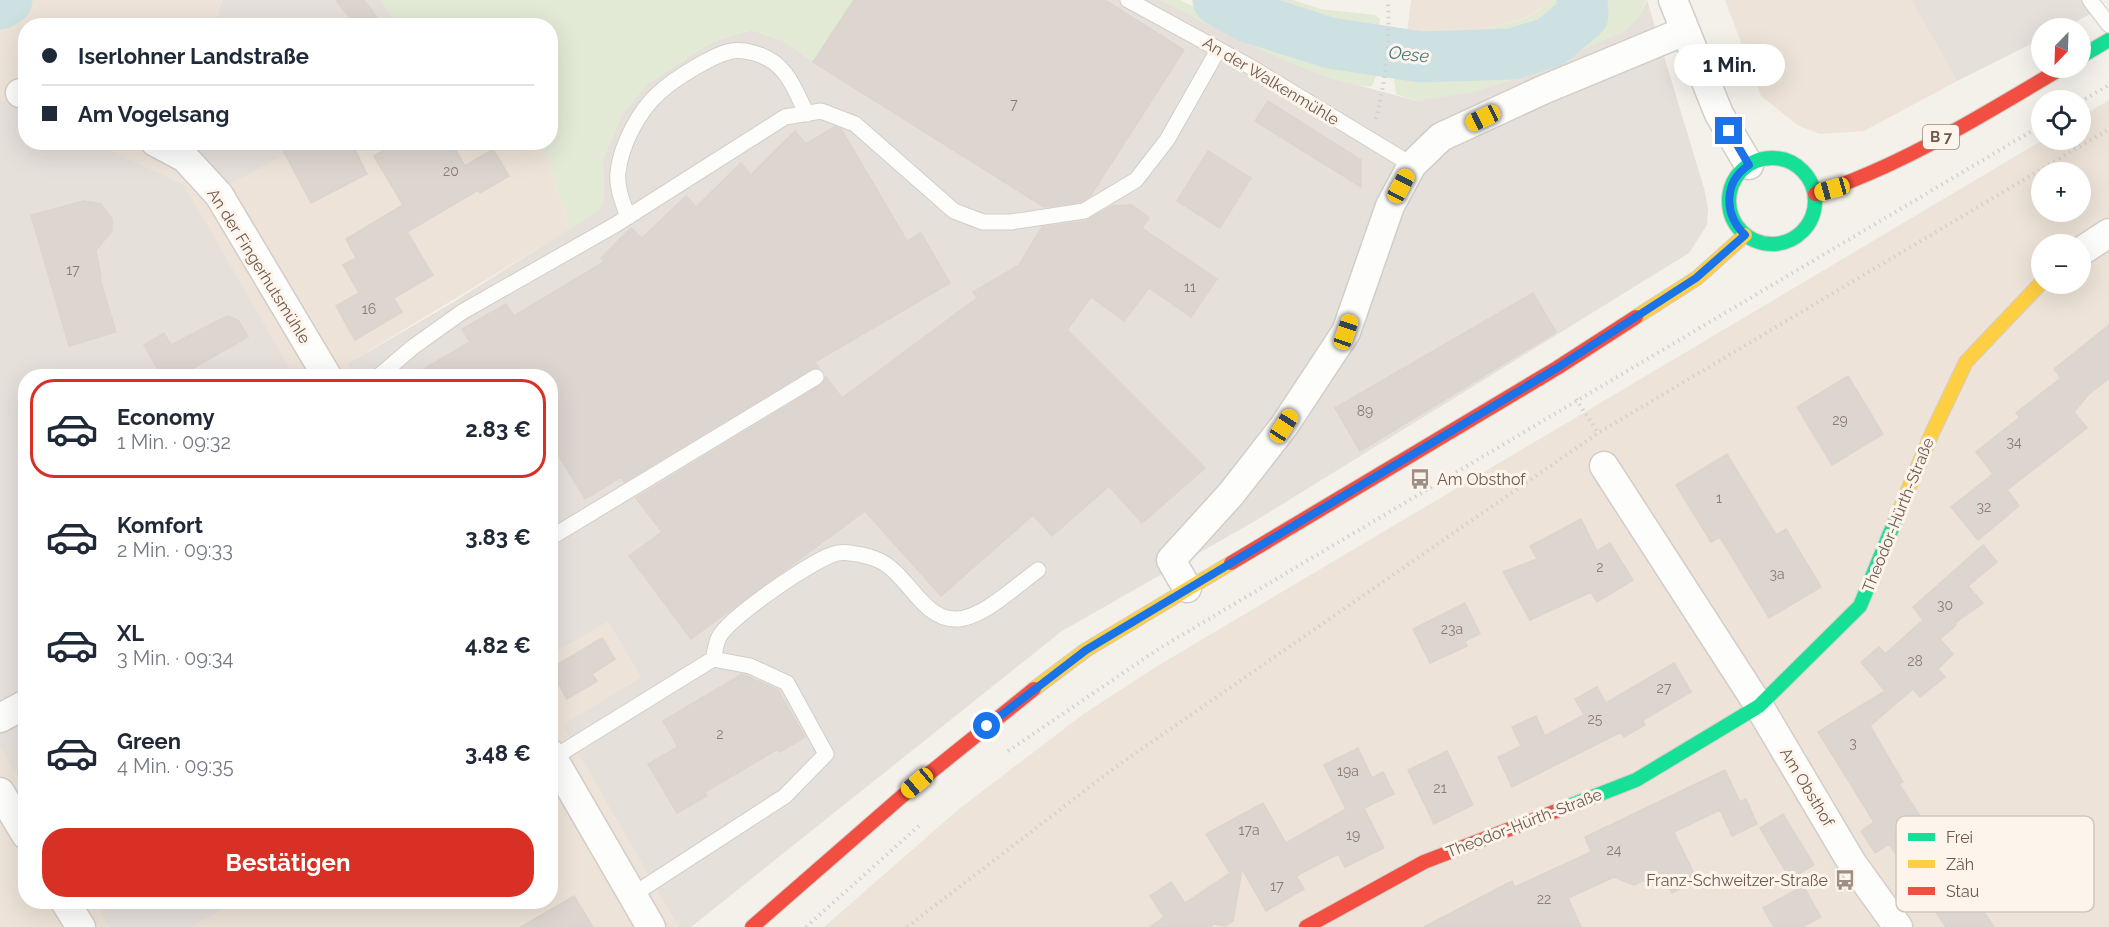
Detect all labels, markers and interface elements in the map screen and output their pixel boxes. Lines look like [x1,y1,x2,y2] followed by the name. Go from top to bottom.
[2031,18,2091,78] north arrow
[2031,18,2091,294] map controls
[1200,33,1342,129] street label: An der Walkenmühle
[1388,41,1431,67] water label: Oese
[78,43,309,69] text: Iserlohner Landstraße
[1674,44,1784,86] callout: 1 Min.
[1703,53,1756,77] text: 1 Min.
[2031,90,2091,150] button: locate
[1010,96,1018,112] house number: 7
[78,101,229,127] text: Am Vogelsang
[1463,102,1503,134] car
[1715,117,1742,144] route end
[1923,125,1959,149] road number: B 7
[2031,162,2091,222] button: +
[443,163,459,179] house number: 20
[1385,166,1417,206] car
[1812,175,1852,203] car
[203,185,315,347] street label: An der Fingerhutsmühle
[2031,234,2091,294] button: −
[66,262,80,278] house number: 17
[1184,279,1196,295] house number: 11
[362,301,376,317] house number: 16
[1332,312,1360,352] car
[45,402,99,456] icon: car
[1357,403,1373,419] house number: 89
[117,404,215,430] text: Economy
[1267,406,1301,446] car
[1832,412,1848,428] house number: 29
[465,416,531,442] text: 2.83 €
[117,430,231,454] text: 1 Min. · 09:32
[2006,434,2022,450] house number: 34
[1858,435,1938,595] street label: Theodor-Hürth-Straße
[1408,467,1432,491] bus stop icon: Am Obsthof
[1437,470,1526,489] place label: Am Obsthof
[1716,490,1722,506] house number: 1
[1977,499,1991,515] house number: 32
[45,510,99,564] icon: car
[117,512,203,538] text: Komfort
[465,524,531,550] text: 3.83 €
[117,538,233,562] text: 2 Min. · 09:33
[1596,559,1604,575] house number: 2
[1769,566,1785,582] house number: 3a
[1937,597,1953,613] house number: 30
[45,618,99,672] icon: car
[117,620,144,646] text: XL
[1441,621,1463,637] house number: 23a
[465,632,531,658] text: 4.82 €
[117,646,233,670] text: 3 Min. · 09:34
[1907,653,1923,669] house number: 28
[1657,680,1672,696] house number: 27
[1588,711,1603,727] house number: 25
[973,712,1000,739] route start
[45,726,99,780] icon: car
[716,726,724,742] house number: 2
[117,728,181,754] text: Green
[1849,735,1857,751] house number: 3
[465,740,531,766] text: 3.48 €
[1776,744,1838,830] street label: Am Obsthof
[117,754,234,778] text: 4 Min. · 09:35
[1337,763,1359,779] house number: 19a
[897,765,937,801] car
[1433,780,1447,796] house number: 21
[1444,785,1604,861] street label: Theodor-Hürth-Straße
[1896,816,2094,912] legend
[1238,822,1260,838] house number: 17a
[1346,827,1360,843] house number: 19
[42,828,534,897] button: Bestätigen
[1946,828,1973,847] text: Frei
[1607,842,1622,858] house number: 24
[1946,855,1974,874] text: Zäh
[1833,868,1857,892] bus stop icon: Franz-Schweitzer-Straße
[1646,871,1828,890] place label: Franz-Schweitzer-Straße
[1270,878,1284,894] house number: 17
[1946,882,1979,901] text: Stau
[1537,891,1551,907] house number: 22

